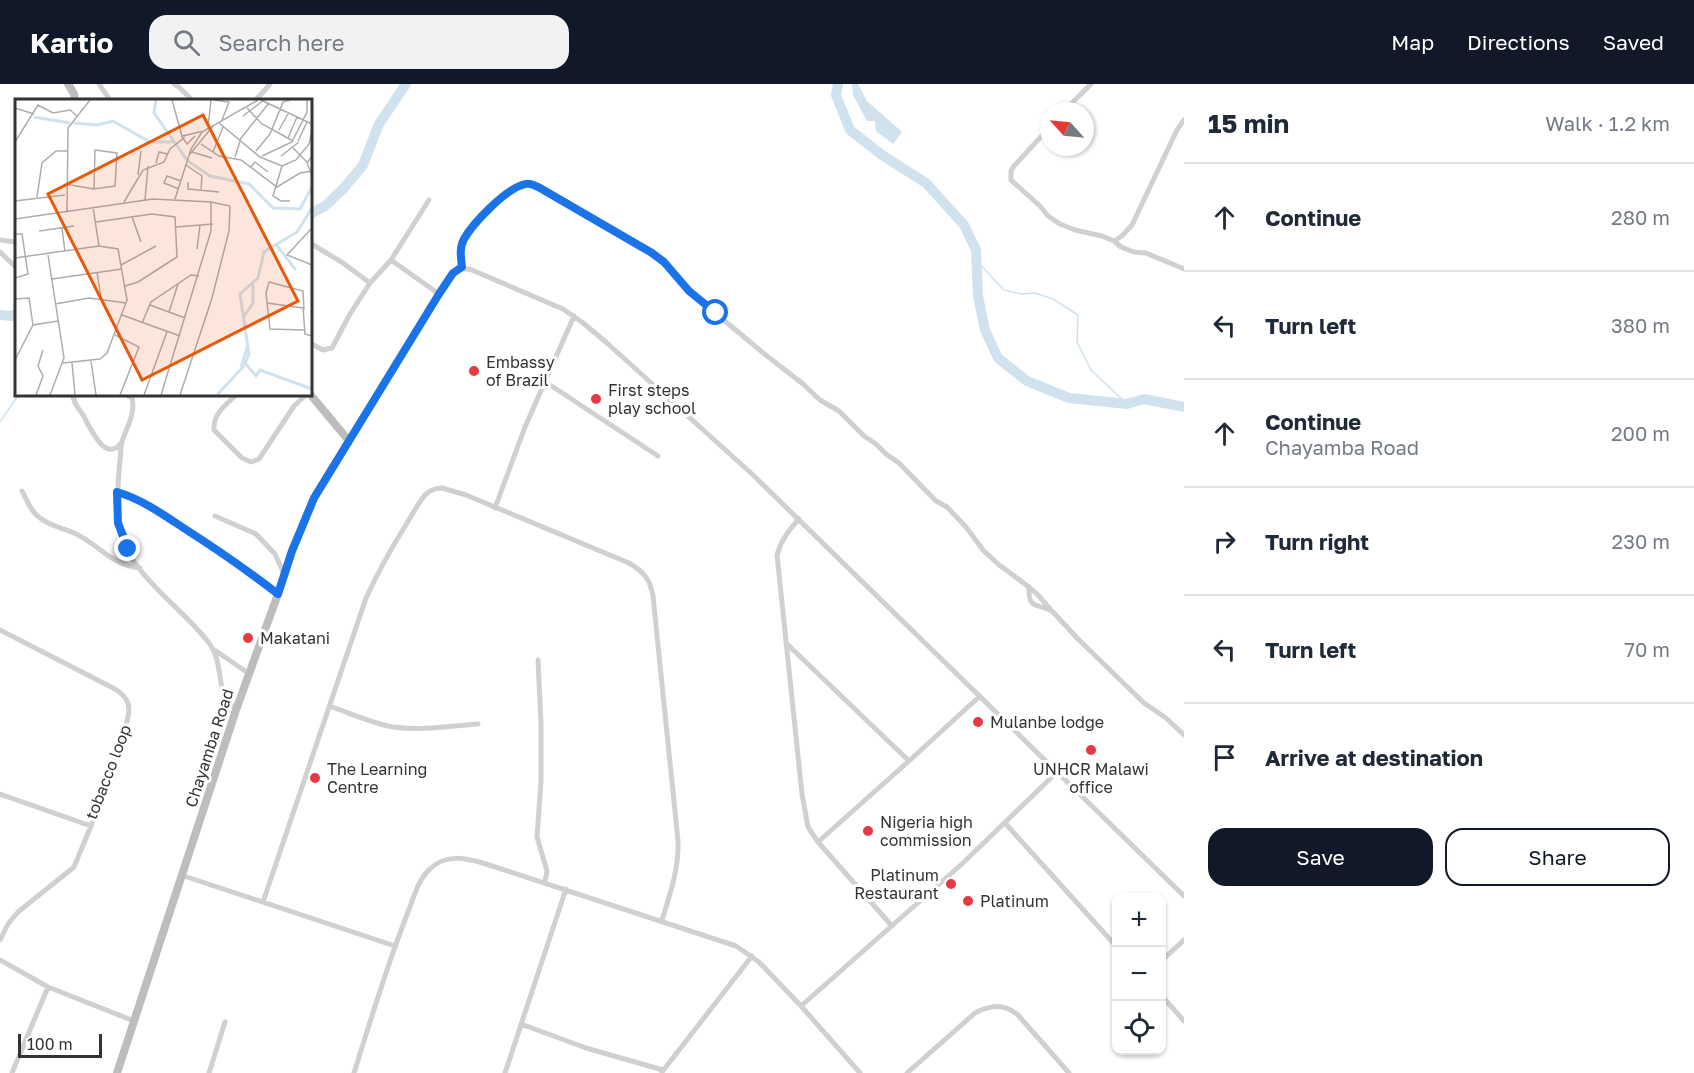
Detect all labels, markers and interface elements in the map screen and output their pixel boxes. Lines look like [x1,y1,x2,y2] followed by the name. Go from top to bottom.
[149,15,569,69] search box
[30,26,113,59] text: Kartio
[170,26,203,59] icon: search
[218,29,344,56] text: Search here
[1391,29,1434,55] text: Map
[1467,29,1570,55] text: Directions
[1603,29,1664,55] text: Saved
[15,99,312,396] inset map
[1040,102,1094,156] north arrow
[1208,108,1289,139] text: 15 min
[1545,111,1670,135] text: Walk · 1.2 km
[1208,201,1241,234] icon: ahead
[1265,204,1361,231] text: Continue
[1611,205,1670,229] text: 280 m
[702,299,728,325] route start
[1208,309,1241,342] icon: left
[1265,312,1356,339] text: Turn left
[1611,313,1670,337] text: 380 m
[486,352,555,390] place label: Embassy of Brazil
[467,364,481,378] marker: Embassy of Brazil
[608,380,696,418] place label: First steps play school
[589,392,603,406] marker: First steps play school
[1265,408,1361,435] text: Continue
[1208,417,1241,450] icon: ahead
[1611,421,1670,445] text: 200 m
[1265,435,1419,459] text: Chayamba Road
[1208,525,1241,558] icon: right
[1265,528,1369,555] text: Turn right
[1612,529,1670,553] text: 230 m
[114,535,140,561] route end
[260,628,330,648] place label: Makatani
[241,631,255,645] marker: Makatani
[1208,633,1241,666] icon: left
[1265,636,1356,663] text: Turn left
[1624,637,1670,661] text: 70 m
[180,686,238,810] street label: Chayamba Road
[990,712,1104,732] place label: Mulanbe lodge
[971,715,985,729] marker: Mulanbe lodge
[81,722,135,822] street label: tobacco loop
[1208,741,1241,774] icon: arrive
[1084,743,1098,757] marker: UNHCR Malawi office
[1265,744,1483,771] text: Arrive at destination
[327,759,427,797] place label: The Learning Centre
[1033,759,1149,797] place label: UNHCR Malawi office
[308,771,322,785] marker: The Learning Centre
[880,812,973,850] place label: Nigeria high commission
[861,824,875,838] marker: Nigeria high commission
[1208,828,1433,886] button: Save
[1445,828,1670,886] button: Share
[854,865,939,903] place label: Platinum Restaurant
[944,877,958,891] marker: Platinum Restaurant
[980,891,1049,911] place label: Platinum
[1112,893,1166,1055] map controls
[1112,893,1166,947] button: +
[961,894,975,908] marker: Platinum
[1112,947,1166,1001] button: −
[1112,1001,1166,1055] button: locate
[18,1031,102,1058] scale bar
[27,1034,73,1054] text: 100 m

